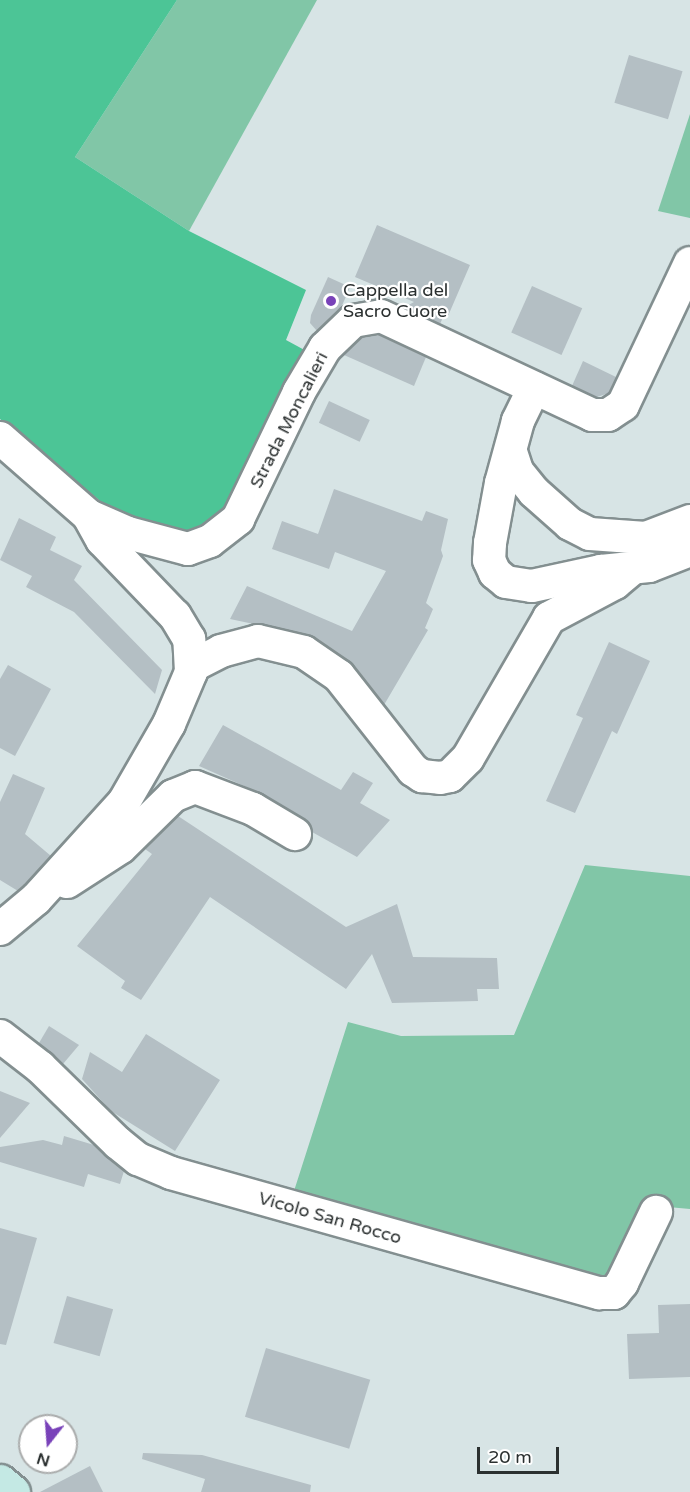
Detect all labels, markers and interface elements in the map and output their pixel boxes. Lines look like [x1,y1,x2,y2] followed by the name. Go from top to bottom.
[343,280,448,322] place label: Cappella del Sacro Cuore
[324,294,338,308] marker: Cappella del Sacro Cuore
[245,348,333,492] street label: Strada Moncalieri
[256,1187,404,1249] street label: Vicolo San Rocco
[18,1414,78,1474] north arrow
[480,1435,562,1473] scale bar
[488,1446,532,1468] text: 20 m
[34,1448,52,1471] text: N

